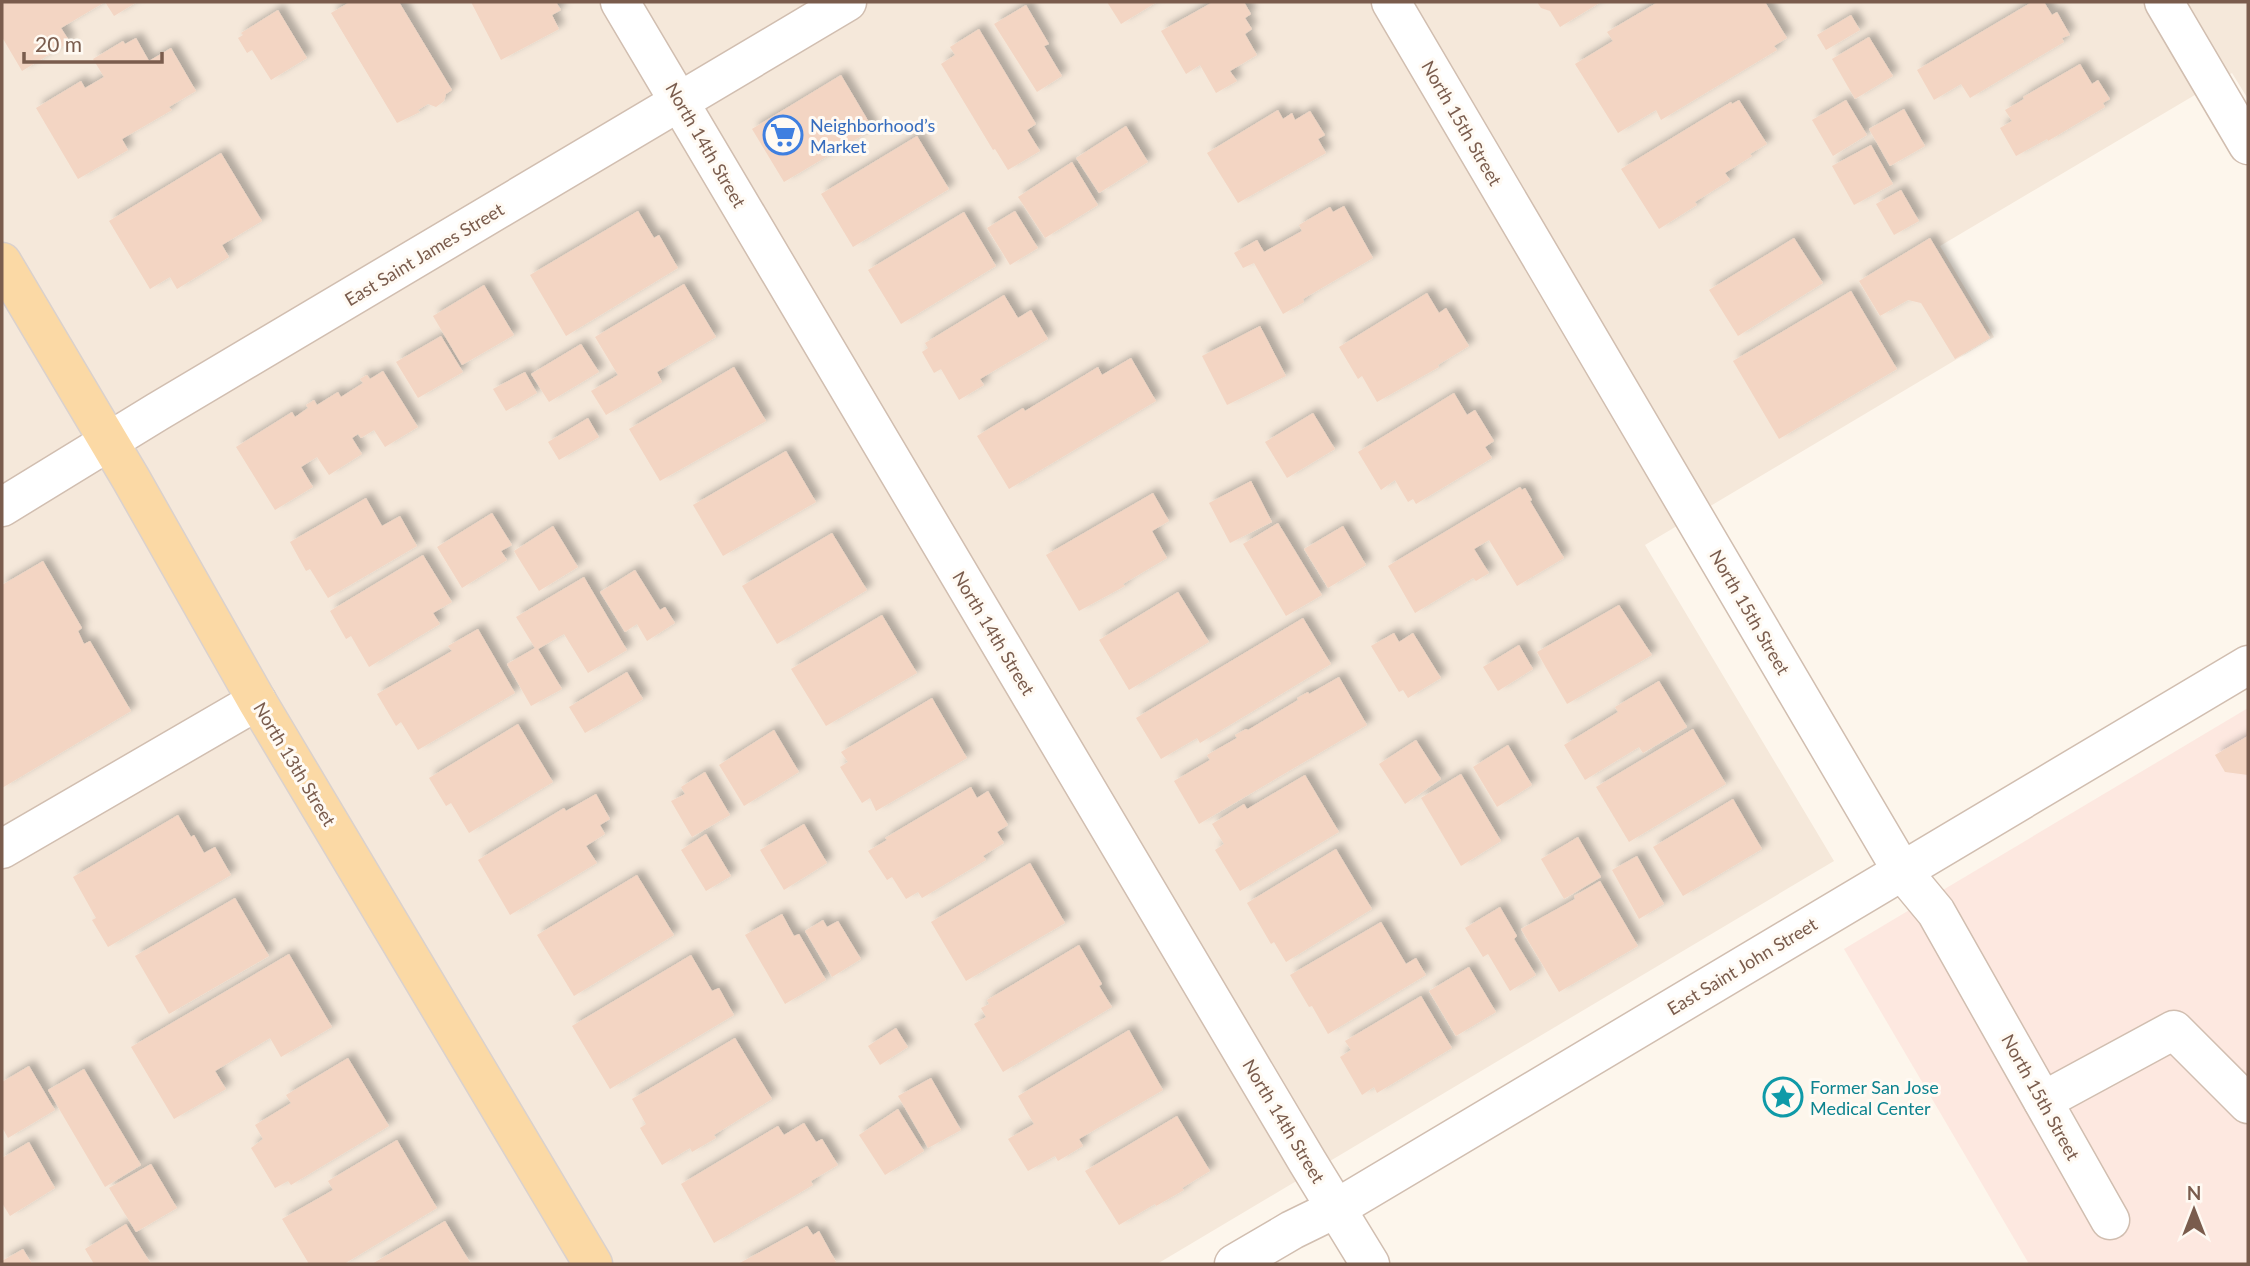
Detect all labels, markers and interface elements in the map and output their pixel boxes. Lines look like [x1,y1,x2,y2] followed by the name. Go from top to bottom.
[24,21,163,65] scale bar
[35,31,82,56] text: 20 m
[1417,57,1507,190] street label: North 15th Street
[661,79,751,212] street label: North 14th Street
[762,114,804,156] supermarket icon: Neighborhood’s Market
[810,114,936,157] place label: Neighborhood’s Market
[340,197,508,310] street label: East Saint James Street
[1705,546,1795,679] street label: North 15th Street
[948,567,1040,699] street label: North 14th Street
[249,698,341,830] street label: North 13th Street
[1663,912,1821,1019] street label: East Saint John Street
[1997,1030,2085,1164] street label: North 15th Street
[1238,1055,1330,1187] street label: North 14th Street
[1762,1076,1804,1118] place icon: Former San Jose Medical Center
[1810,1076,1939,1119] place label: Former San Jose Medical Center
[2159,1175,2229,1245] north arrow
[2187,1181,2201,1204] text: N

